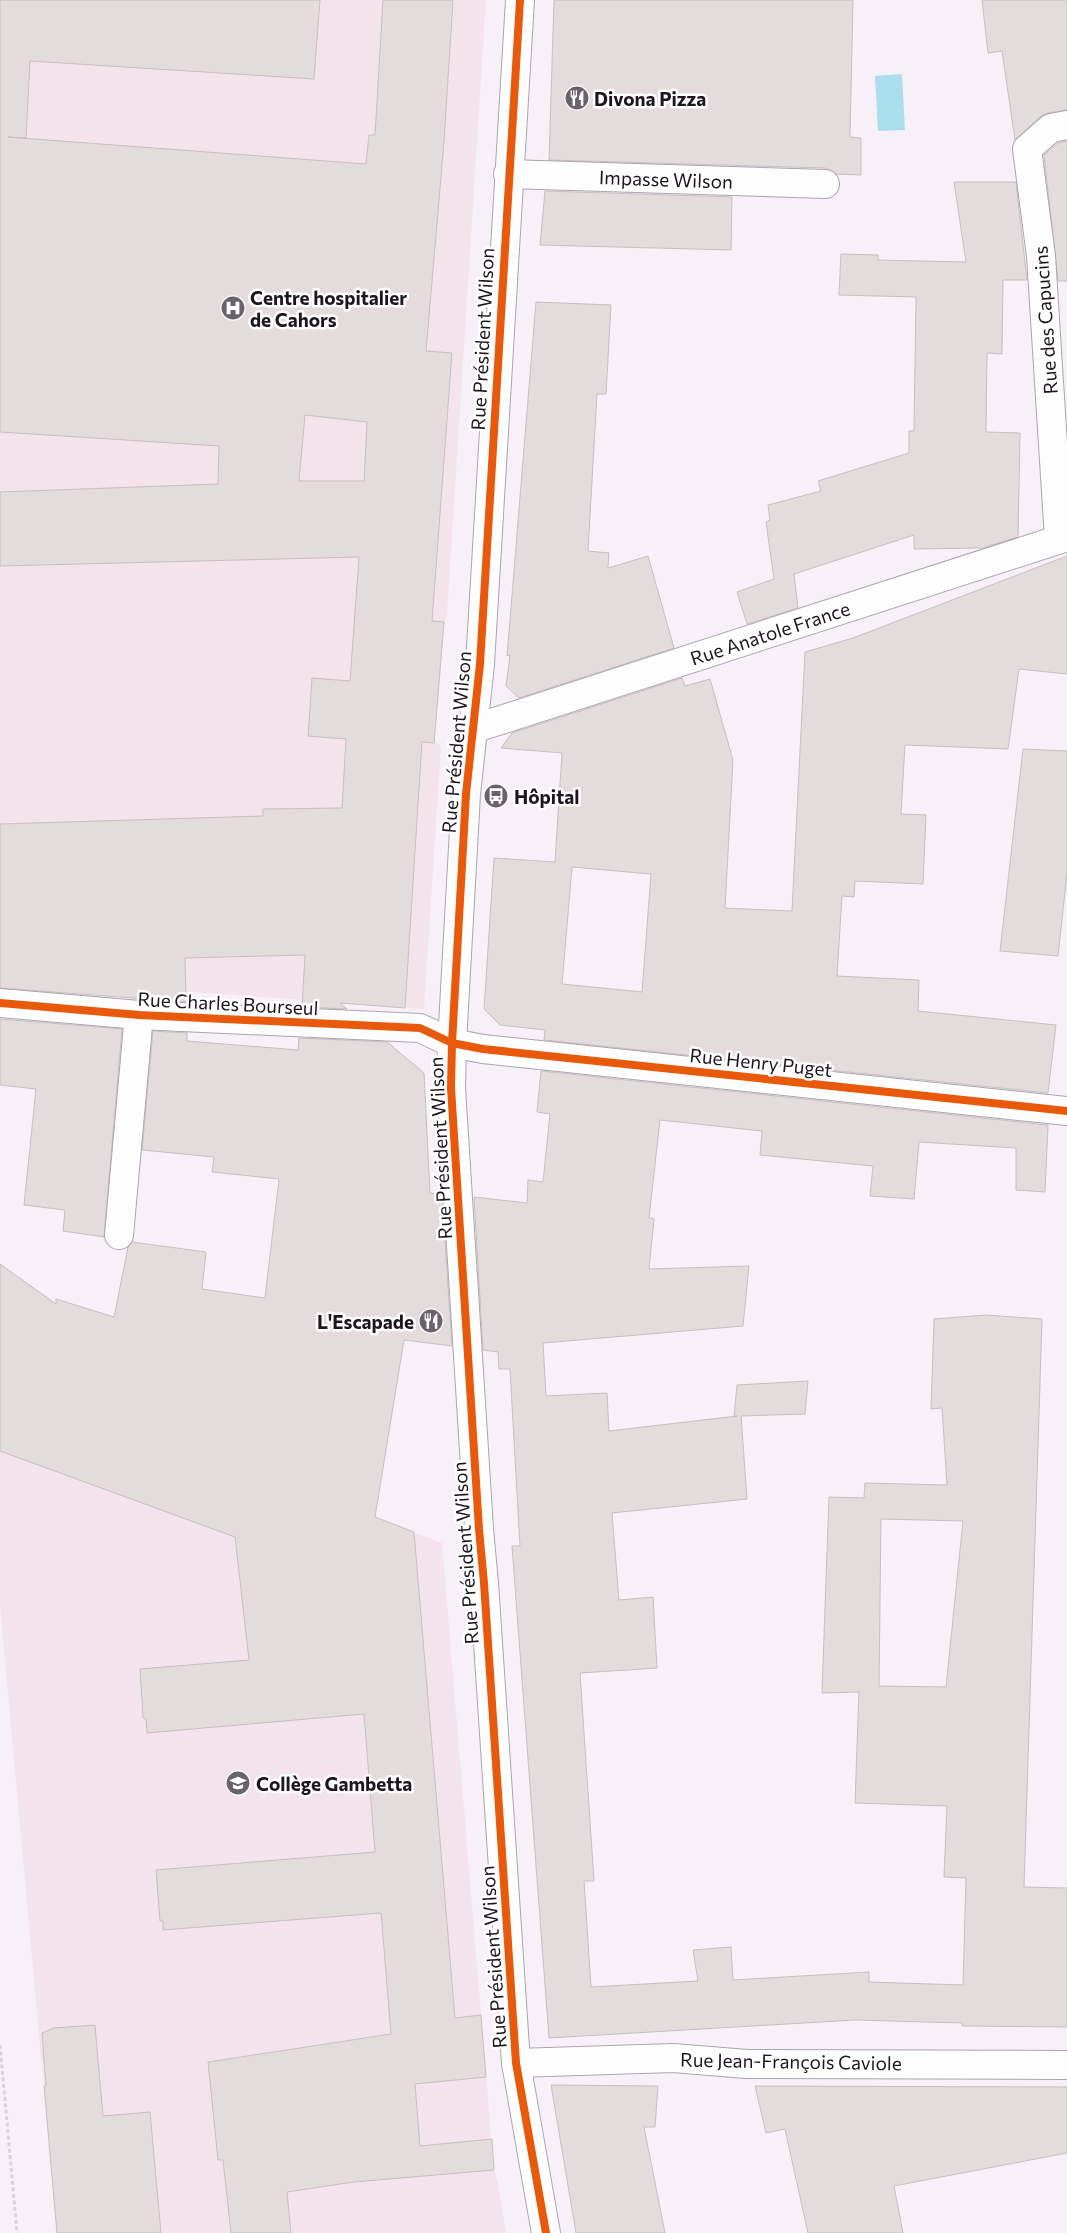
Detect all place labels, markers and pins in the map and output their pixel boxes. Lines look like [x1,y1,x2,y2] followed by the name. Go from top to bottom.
[564,85,590,111] restaurant icon: Divona Pizza
[594,87,706,110] place label: Divona Pizza
[250,286,407,331] place label: Centre hospitalier de Cahors
[220,295,246,321] hospital icon: Centre hospitalier de Cahors
[483,783,509,809] bus stop icon: Hôpital
[514,785,579,808] place label: Hôpital
[418,1308,444,1334] restaurant icon: L'Escapade
[317,1310,414,1333] place label: L'Escapade
[225,1770,251,1796] school or university icon: Collège Gambetta
[256,1772,412,1795] place label: Collège Gambetta

